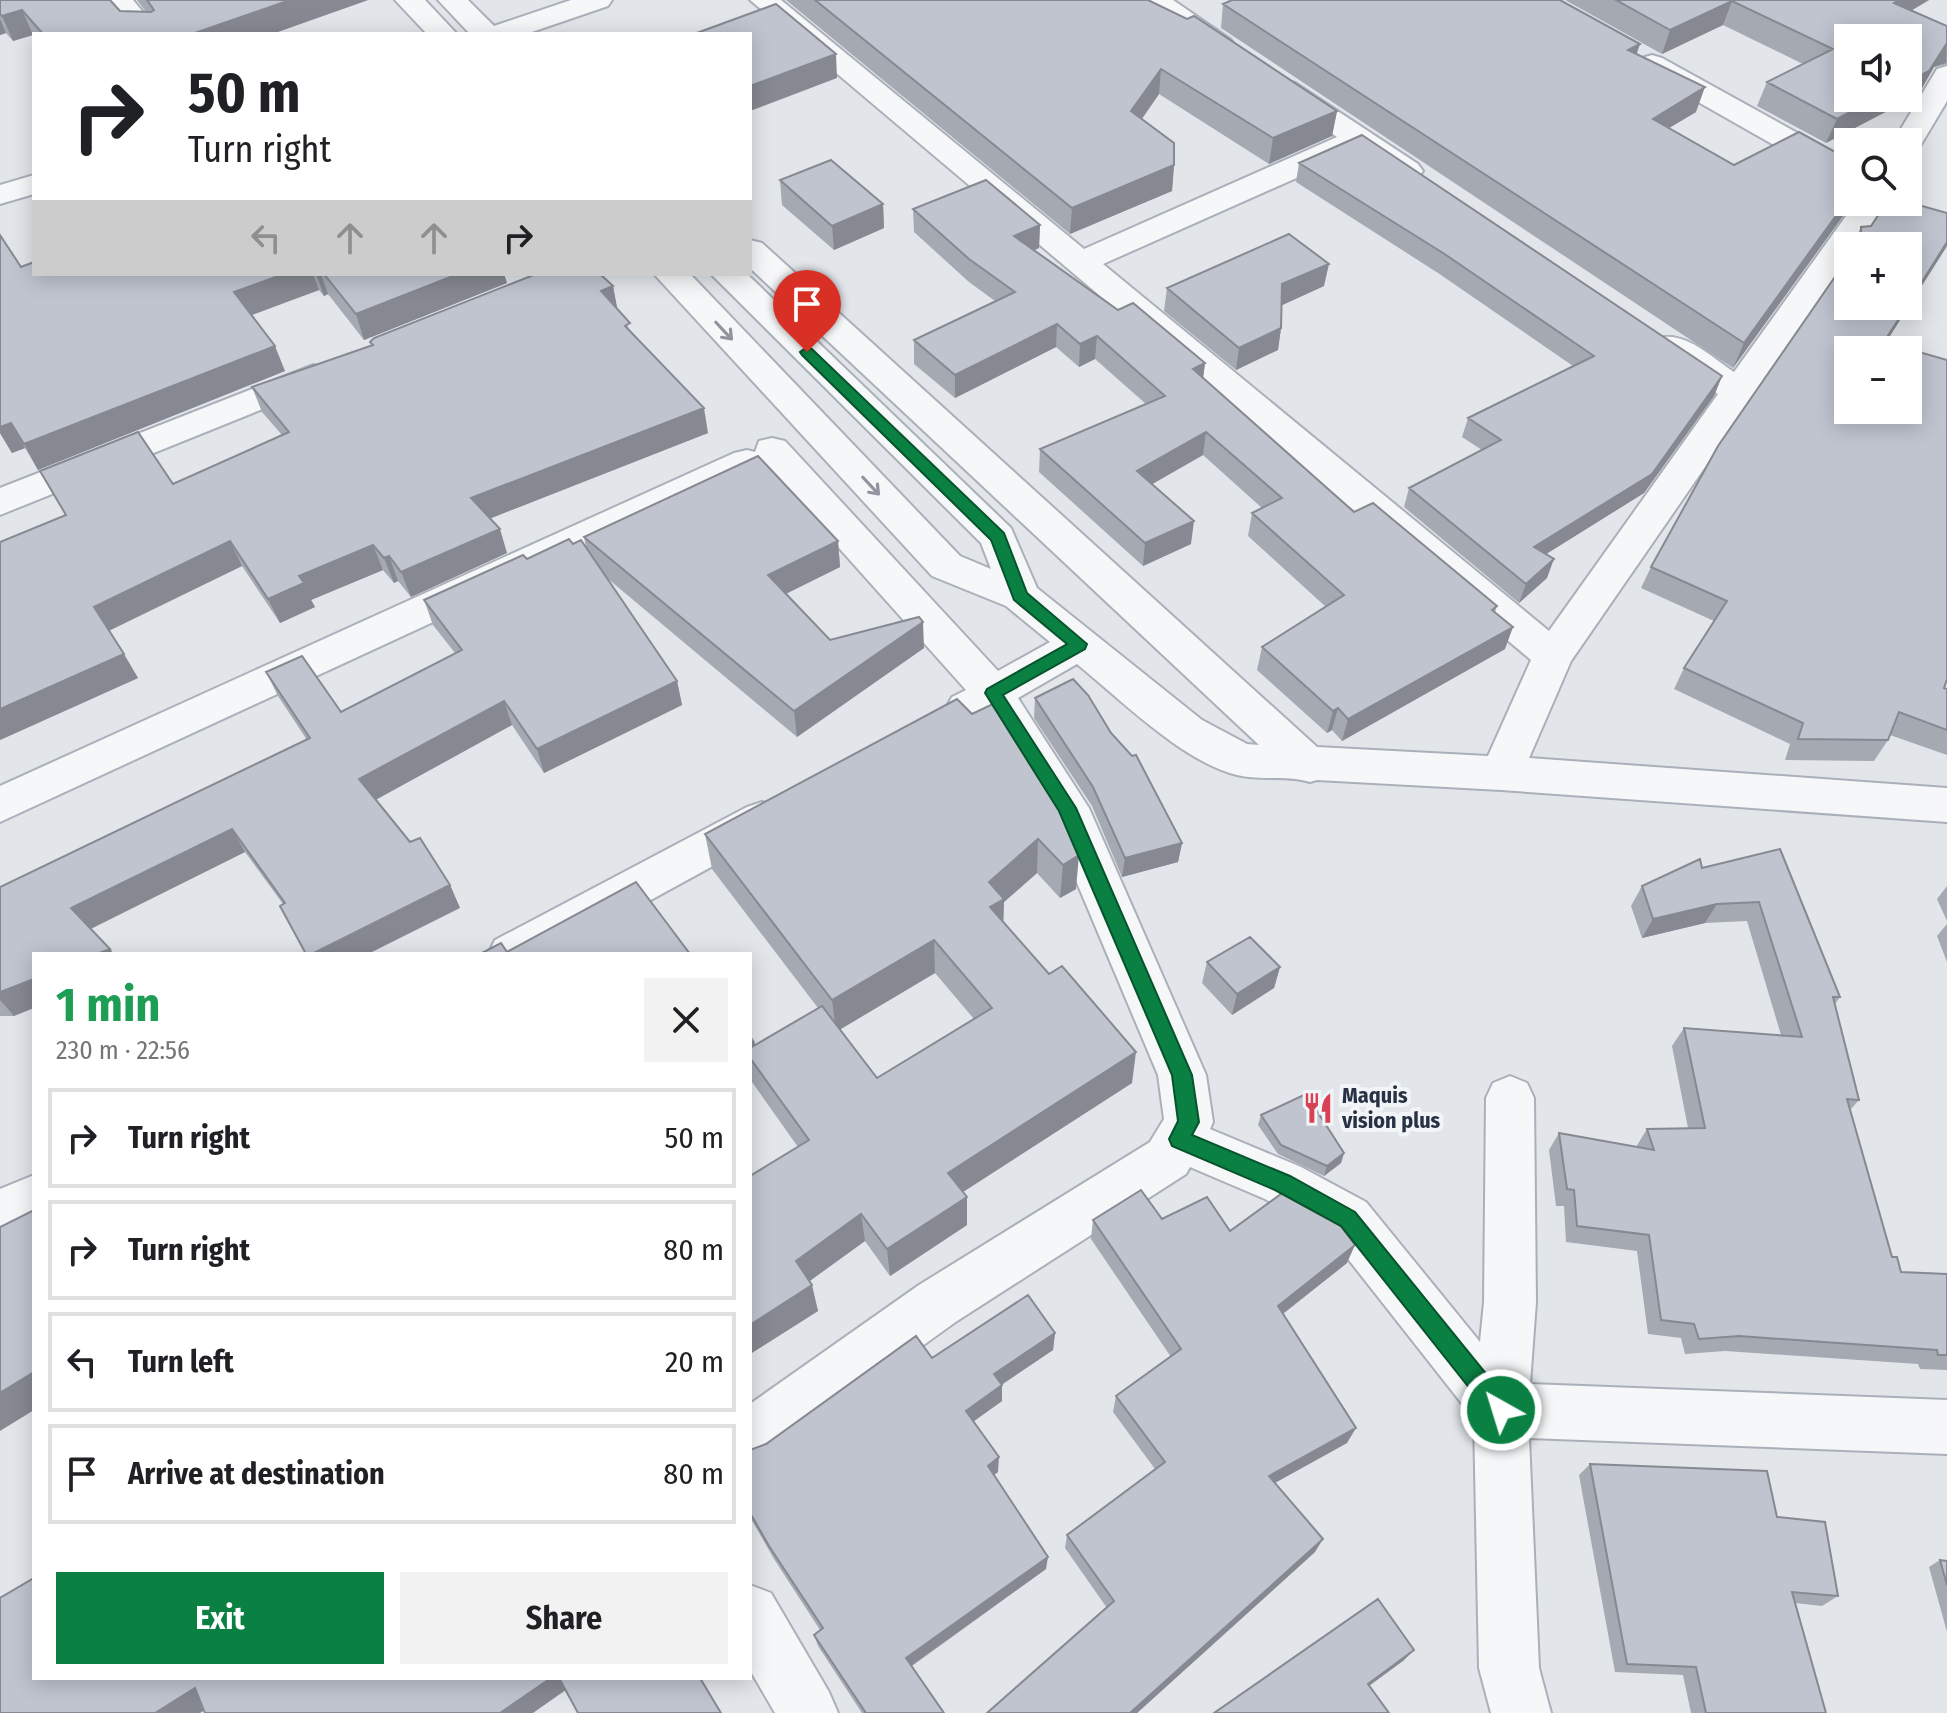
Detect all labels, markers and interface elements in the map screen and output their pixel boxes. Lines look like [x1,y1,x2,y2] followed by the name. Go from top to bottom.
[1834,24,1922,424] map controls
[1834,24,1922,112] button: sound
[188,60,300,127] text: 50 m
[56,64,160,168] icon: right
[188,128,331,172] text: Turn right
[1834,128,1922,216] button: search
[244,216,288,260] icon: left
[328,216,372,260] icon: ahead
[412,216,456,260] icon: ahead
[496,216,540,260] icon: right
[1834,232,1922,320] button: +
[773,270,841,352] pin
[785,282,829,326] icon: arrive
[715,321,734,341] one-way arrow
[1834,336,1922,424] button: −
[861,476,880,496] one-way arrow
[56,976,161,1034] text: 1 min
[644,978,728,1062] button: close
[56,1035,190,1066] text: 230 m · 22:56
[1341,1082,1441,1134] place label: Maquis vision plus
[1301,1091,1335,1125] restaurant icon: Maquis vision plus
[60,1116,104,1160] icon: right
[128,1120,250,1156] text: Turn right
[664,1120,724,1156] text: 50 m
[60,1228,104,1272] icon: right
[128,1232,250,1268] text: Turn right
[663,1232,724,1268] text: 80 m
[60,1340,104,1384] icon: left
[128,1344,234,1380] text: Turn left
[665,1344,724,1380] text: 20 m
[1459,1368,1543,1452] position arrow
[60,1452,104,1496] icon: arrive
[128,1456,385,1492] text: Arrive at destination
[663,1456,724,1492] text: 80 m
[56,1572,384,1664] button: Exit
[400,1572,728,1664] button: Share

